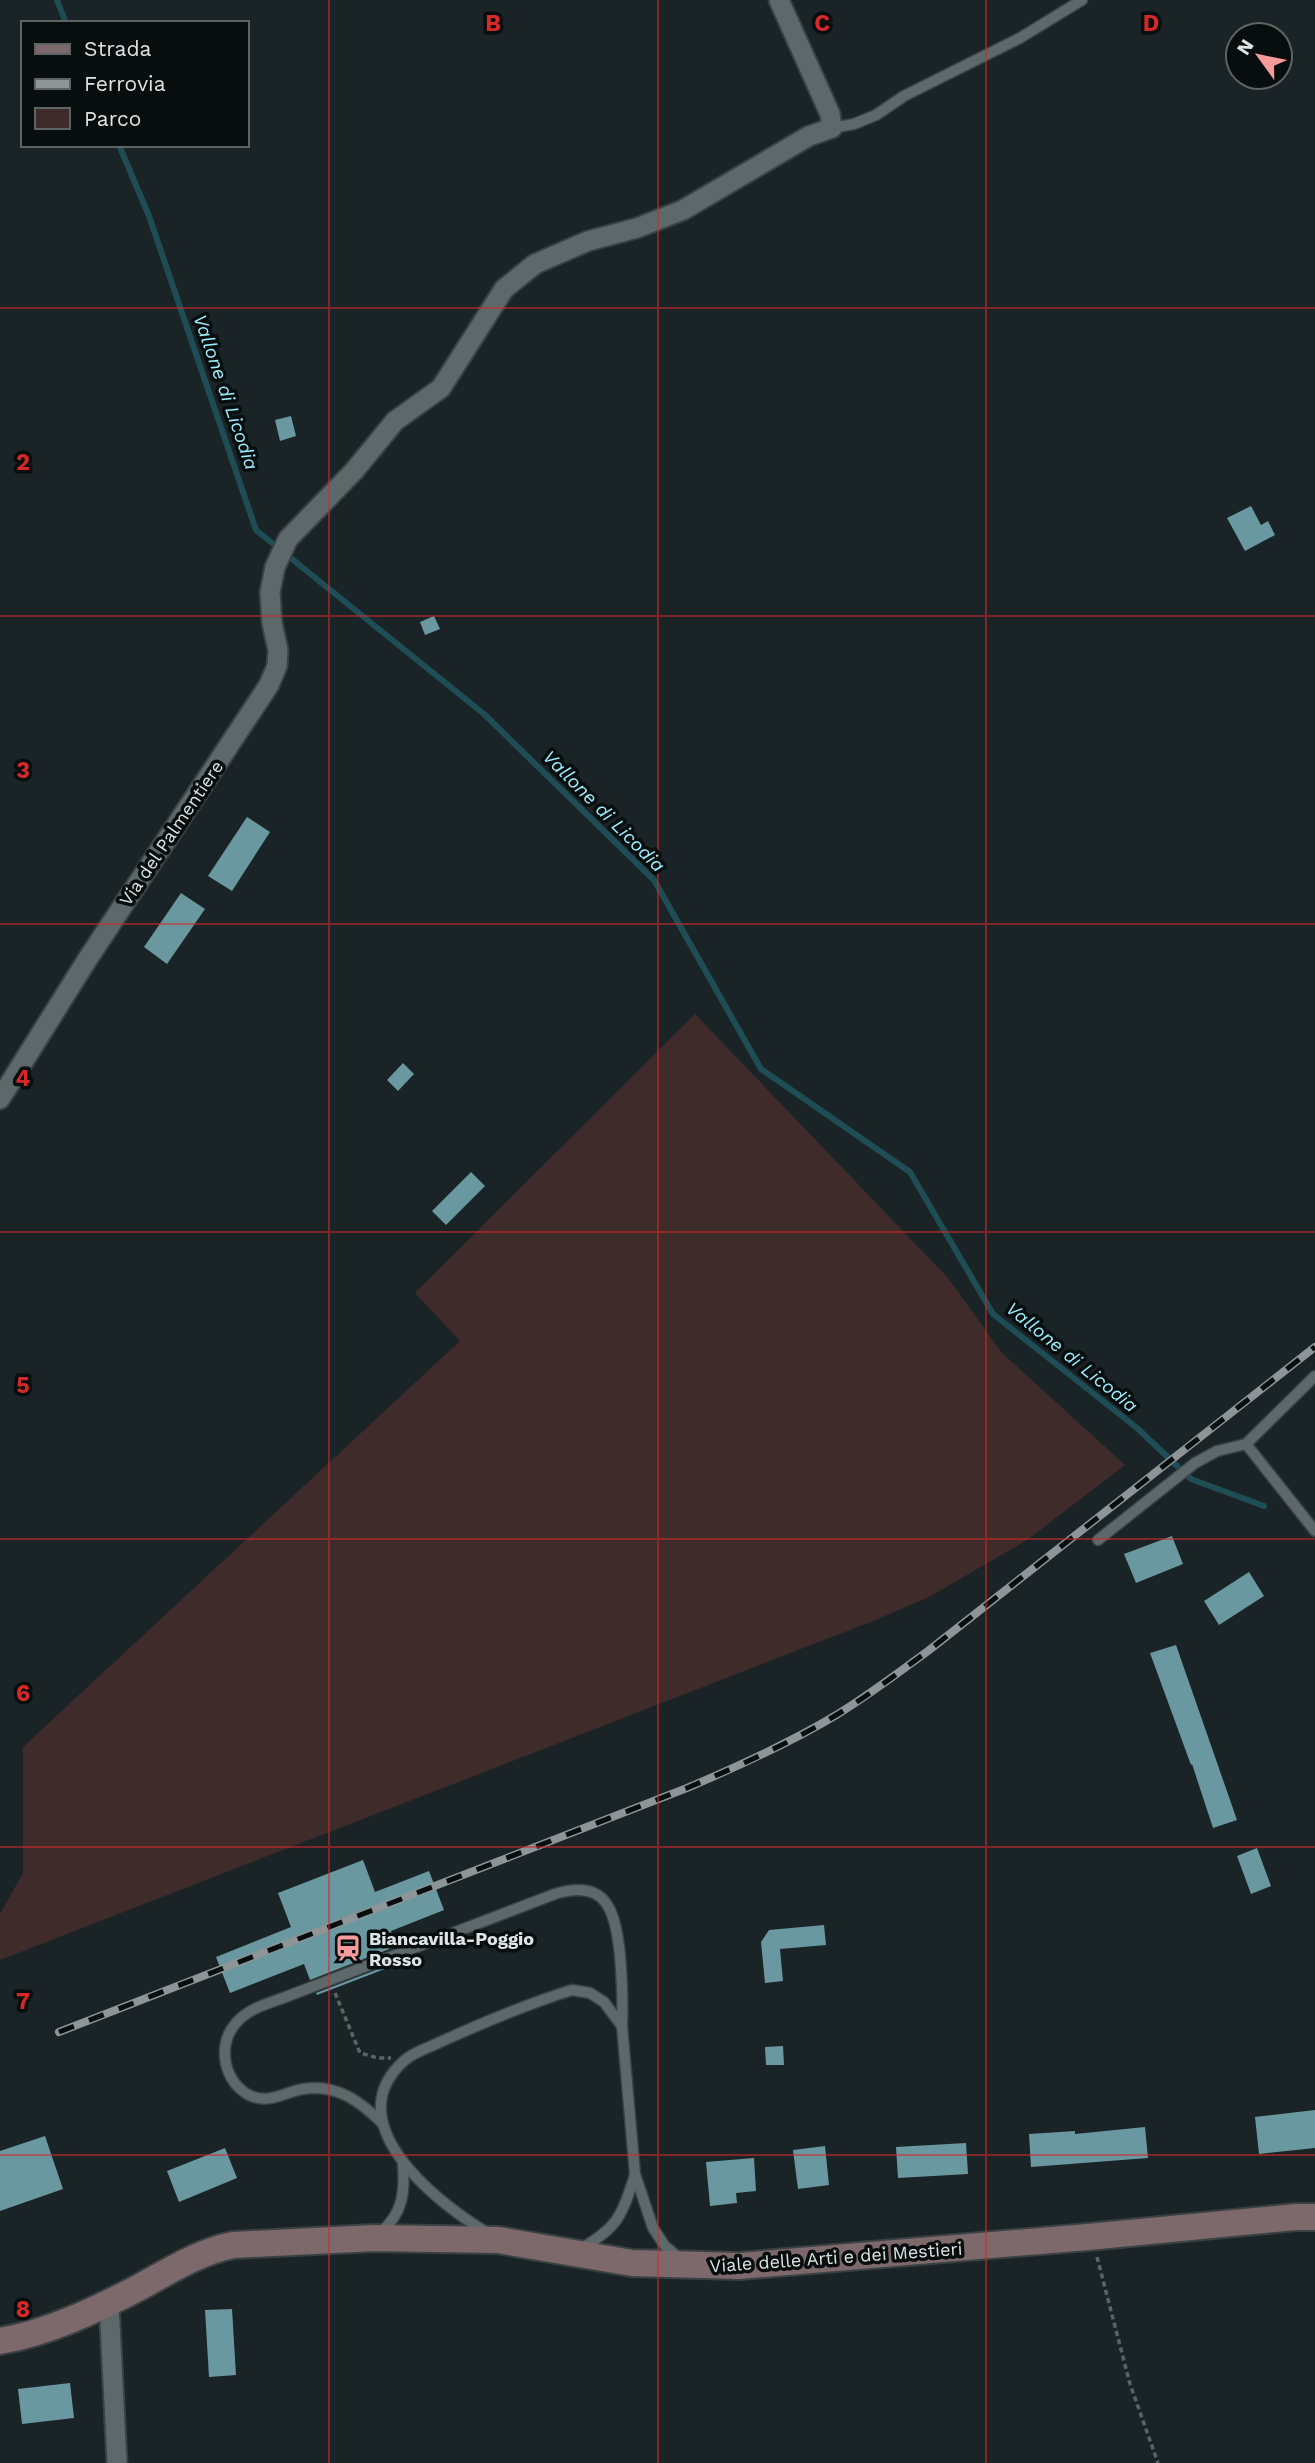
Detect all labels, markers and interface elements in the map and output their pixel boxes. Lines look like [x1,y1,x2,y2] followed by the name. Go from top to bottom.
[485,10,501,37] text: B
[814,10,830,37] text: C
[1143,10,1159,37] text: D
[21,21,248,147] legend
[1224,21,1294,91] north arrow
[1232,35,1259,59] text: N
[84,36,152,61] text: Strada
[84,71,166,96] text: Ferrovia
[84,106,141,131] text: Parco
[189,311,263,473] water label: Vallone di Licodia
[16,449,30,476] text: 2
[538,745,670,877] water label: Vallone di Licodia
[115,756,227,910] street label: Via del Palmentiere
[16,757,30,784] text: 3
[16,1065,31,1092] text: 4
[1001,1297,1143,1417] water label: Vallone di Licodia
[16,1372,30,1399] text: 5
[16,1680,30,1707] text: 6
[369,1928,534,1970] place label: Biancavilla-Poggio Rosso
[333,1933,363,1963] station icon: Biancavilla-Poggio Rosso
[16,1988,30,2015] text: 7
[709,2238,963,2276] street label: Viale delle Arti e dei Mestieri
[16,2296,30,2323] text: 8

